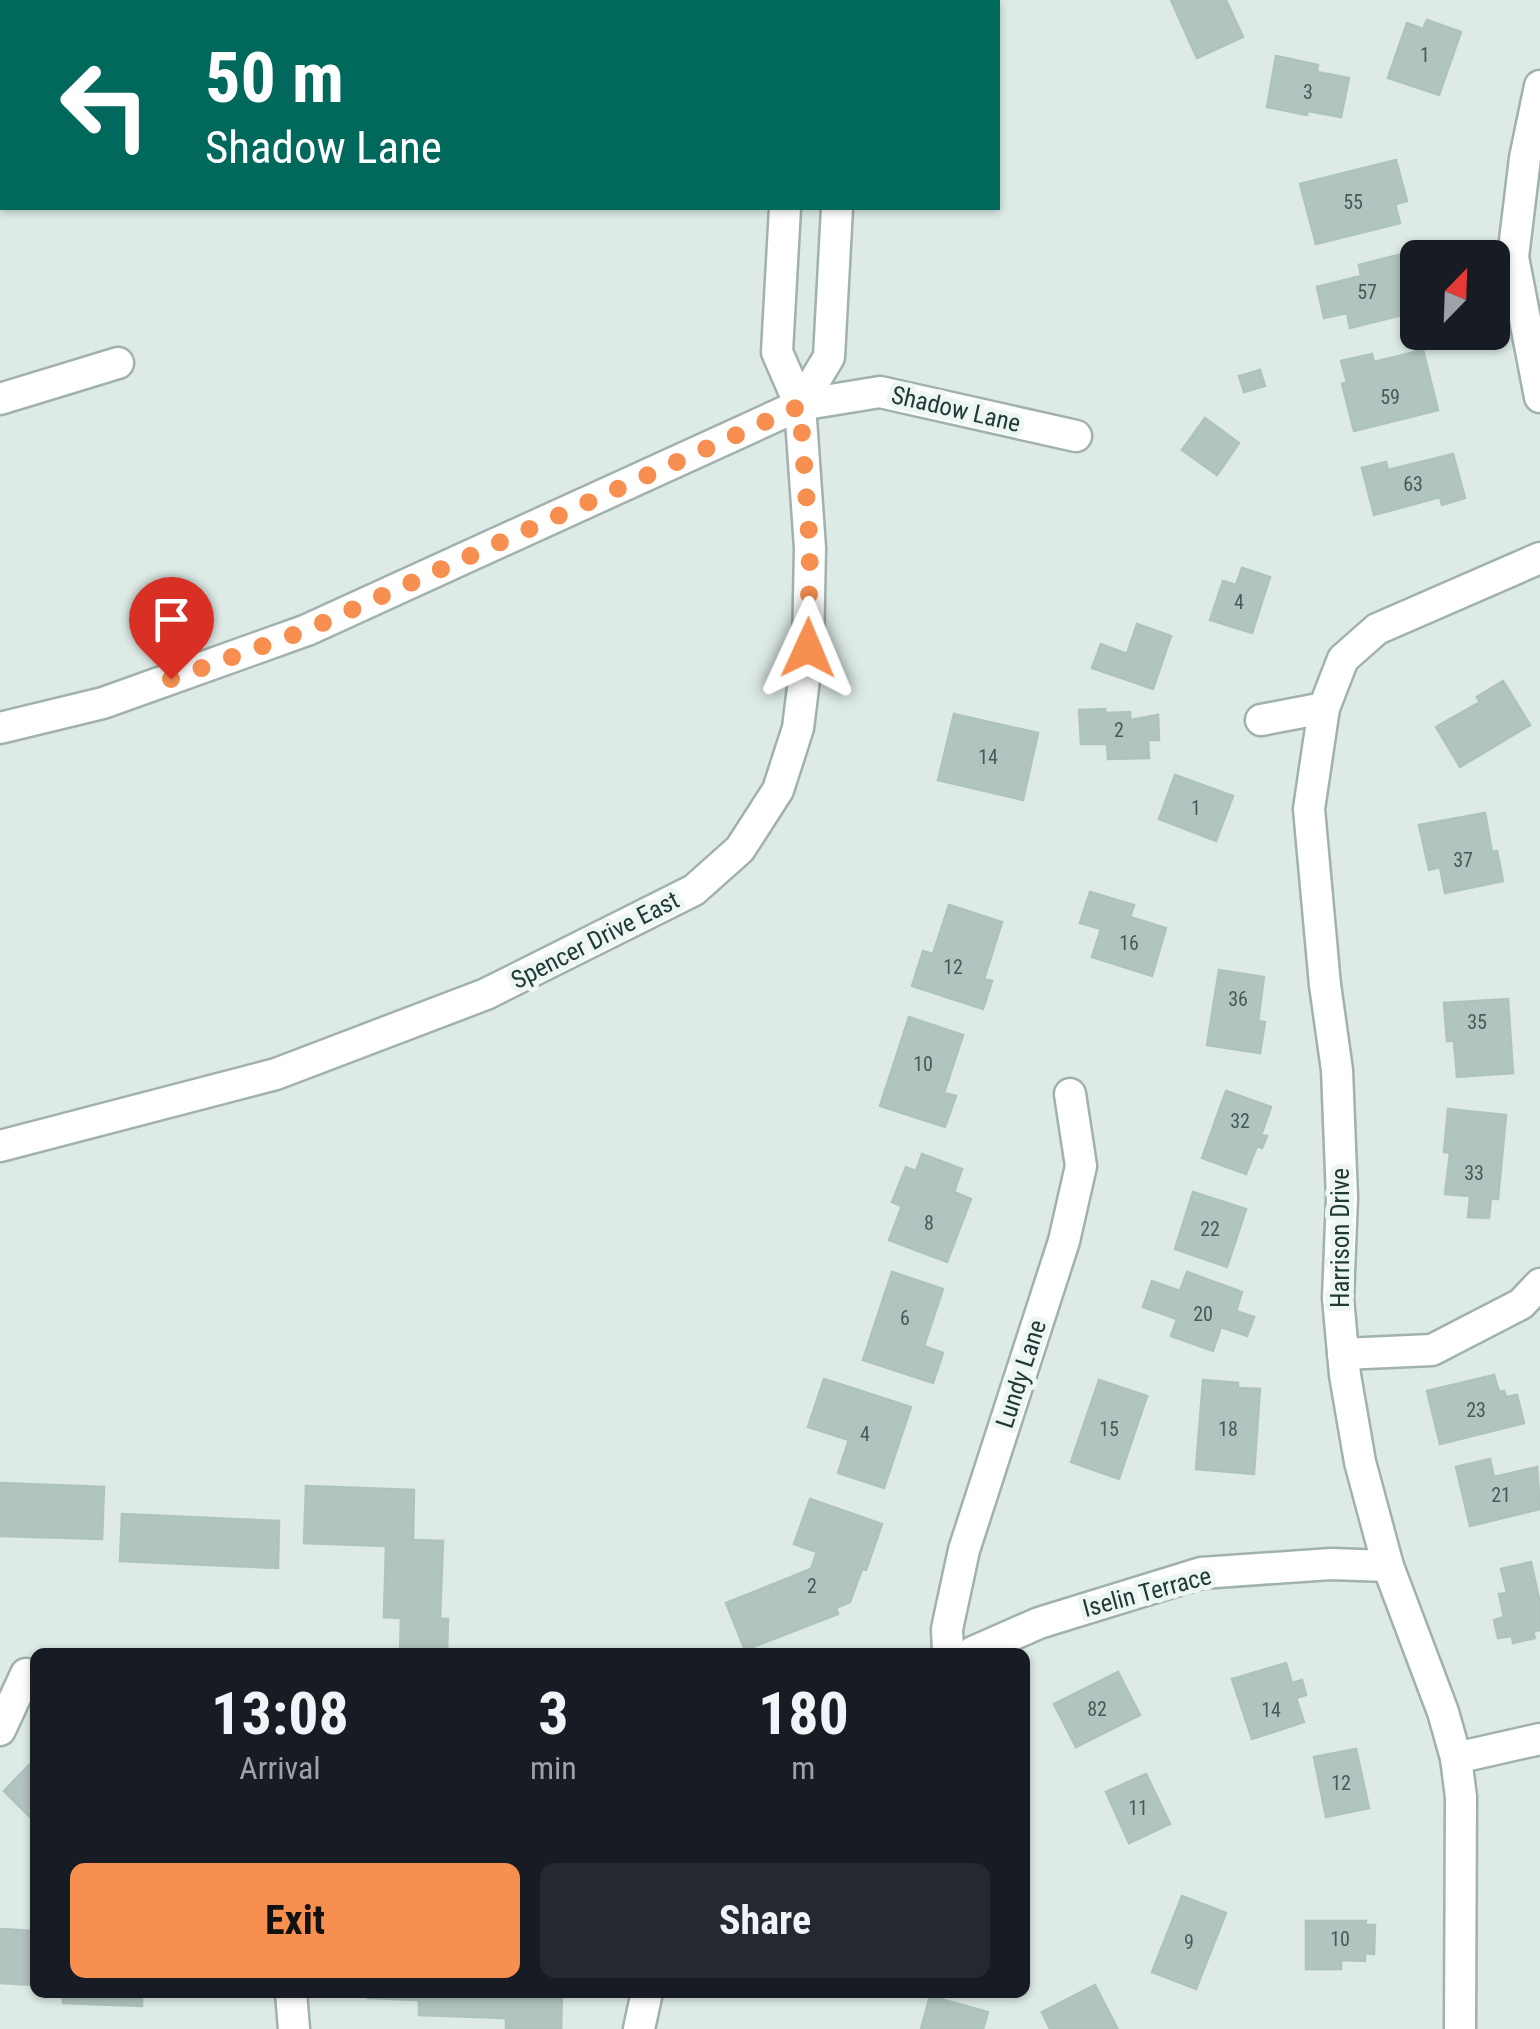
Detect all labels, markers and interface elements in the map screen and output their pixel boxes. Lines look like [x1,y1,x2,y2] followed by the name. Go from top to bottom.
[205,37,344,119] text: 50 m
[40,40,170,170] icon: left
[1420,43,1430,67] house number: 1
[1303,80,1313,104] house number: 3
[205,121,442,174] text: Shadow Lane
[1343,190,1363,214] house number: 55
[1400,240,1510,350] north arrow
[1400,240,1510,350] map controls
[1357,280,1377,304] house number: 57
[889,380,1023,438] street label: Shadow Lane
[1380,385,1400,409] house number: 59
[1403,472,1423,496] house number: 63
[129,577,214,680] pin
[1234,590,1244,614] house number: 4
[144,592,199,647] icon: arrive
[756,596,860,700] position arrow
[1114,718,1124,742] house number: 2
[978,745,998,769] house number: 14
[1191,796,1201,820] house number: 1
[1453,848,1473,872] house number: 37
[506,885,684,995] street label: Spencer Drive East
[1119,931,1139,955] house number: 16
[943,955,963,979] house number: 12
[1228,987,1248,1011] house number: 36
[1467,1010,1487,1034] house number: 35
[913,1052,933,1076] house number: 10
[1230,1109,1250,1133] house number: 32
[1464,1161,1484,1185] house number: 33
[1326,1168,1355,1308] street label: Harrison Drive
[924,1211,934,1235] house number: 8
[1200,1217,1220,1241] house number: 22
[1193,1302,1213,1326] house number: 20
[900,1306,910,1330] house number: 6
[990,1316,1052,1432] street label: Lundy Lane
[1466,1398,1486,1422] house number: 23
[1099,1417,1119,1441] house number: 15
[1218,1417,1238,1441] house number: 18
[860,1422,870,1446] house number: 4
[1491,1483,1511,1507] house number: 21
[1080,1561,1214,1623] street label: Iselin Terrace
[807,1574,817,1598] house number: 2
[211,1678,349,1749] text: 13:08
[538,1678,569,1749] text: 3
[758,1678,849,1749] text: 180
[1087,1697,1107,1721] house number: 82
[1261,1698,1281,1722] house number: 14
[239,1749,321,1787] text: Arrival
[530,1749,577,1787] text: min
[791,1749,815,1787] text: m
[1331,1771,1351,1795] house number: 12
[1128,1796,1148,1820] house number: 11
[70,1863,520,1978] button: Exit
[540,1863,990,1978] button: Share
[1330,1927,1350,1951] house number: 10
[1184,1930,1194,1954] house number: 9

